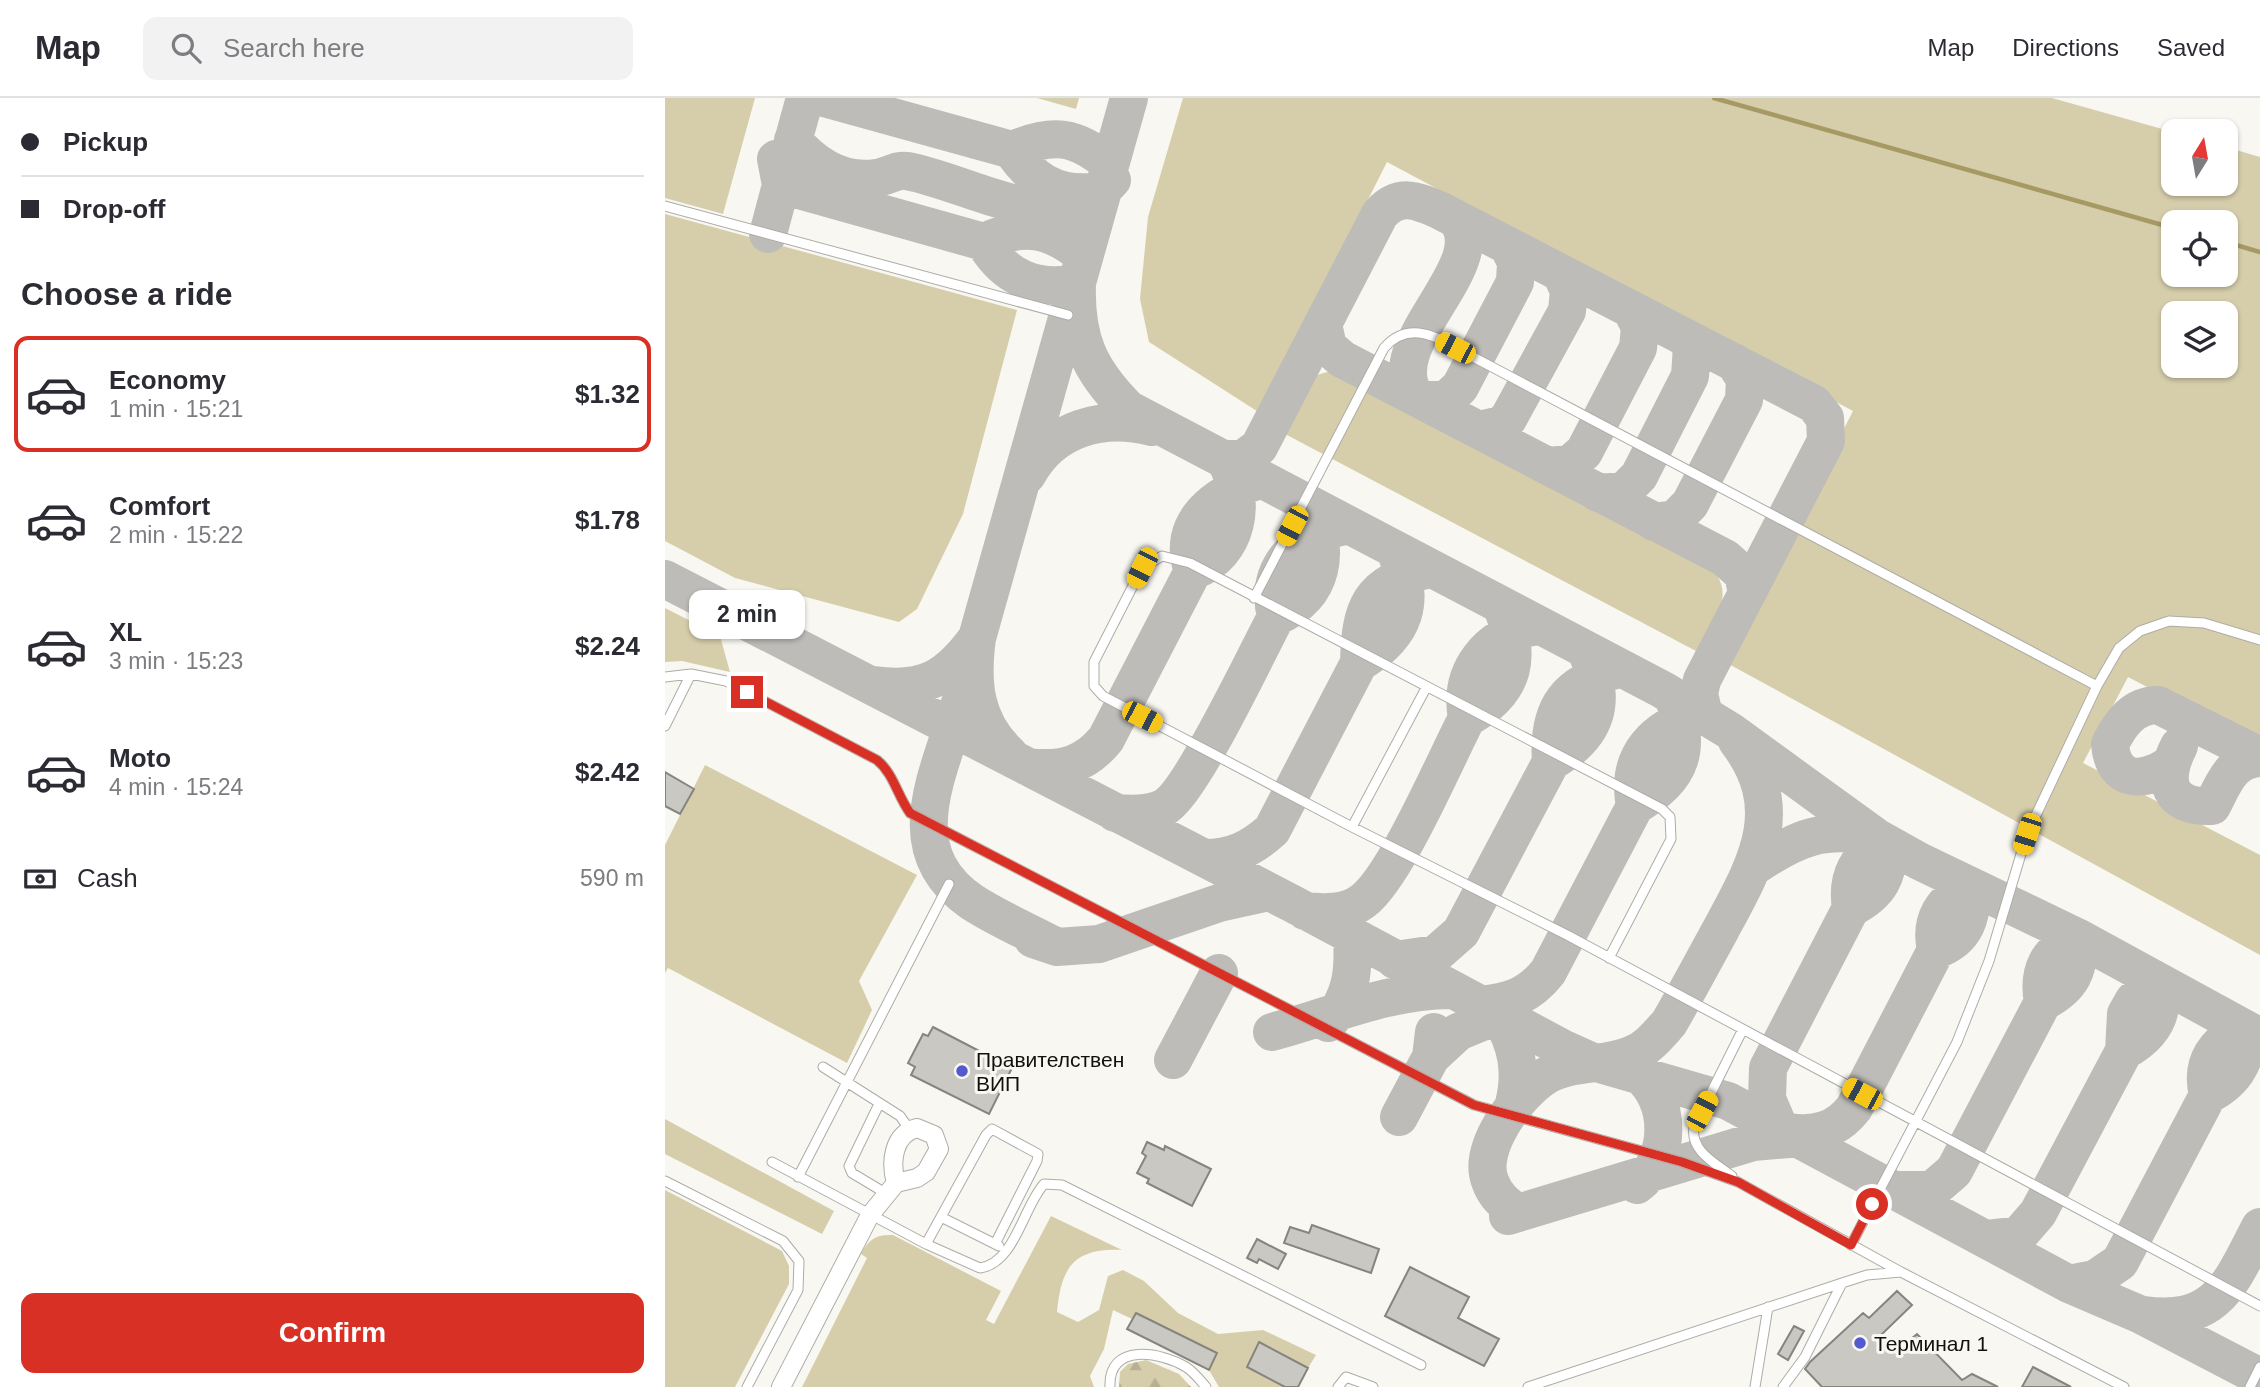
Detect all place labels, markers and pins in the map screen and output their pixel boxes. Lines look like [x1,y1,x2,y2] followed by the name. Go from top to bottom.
[976,1048,1124,1095] place label: Правителствен ВИП
[954,1063,970,1079] marker: Правителствен ВИП
[1874,1332,1988,1355] place label: Терминал 1
[1852,1335,1868,1351] marker: Терминал 1

